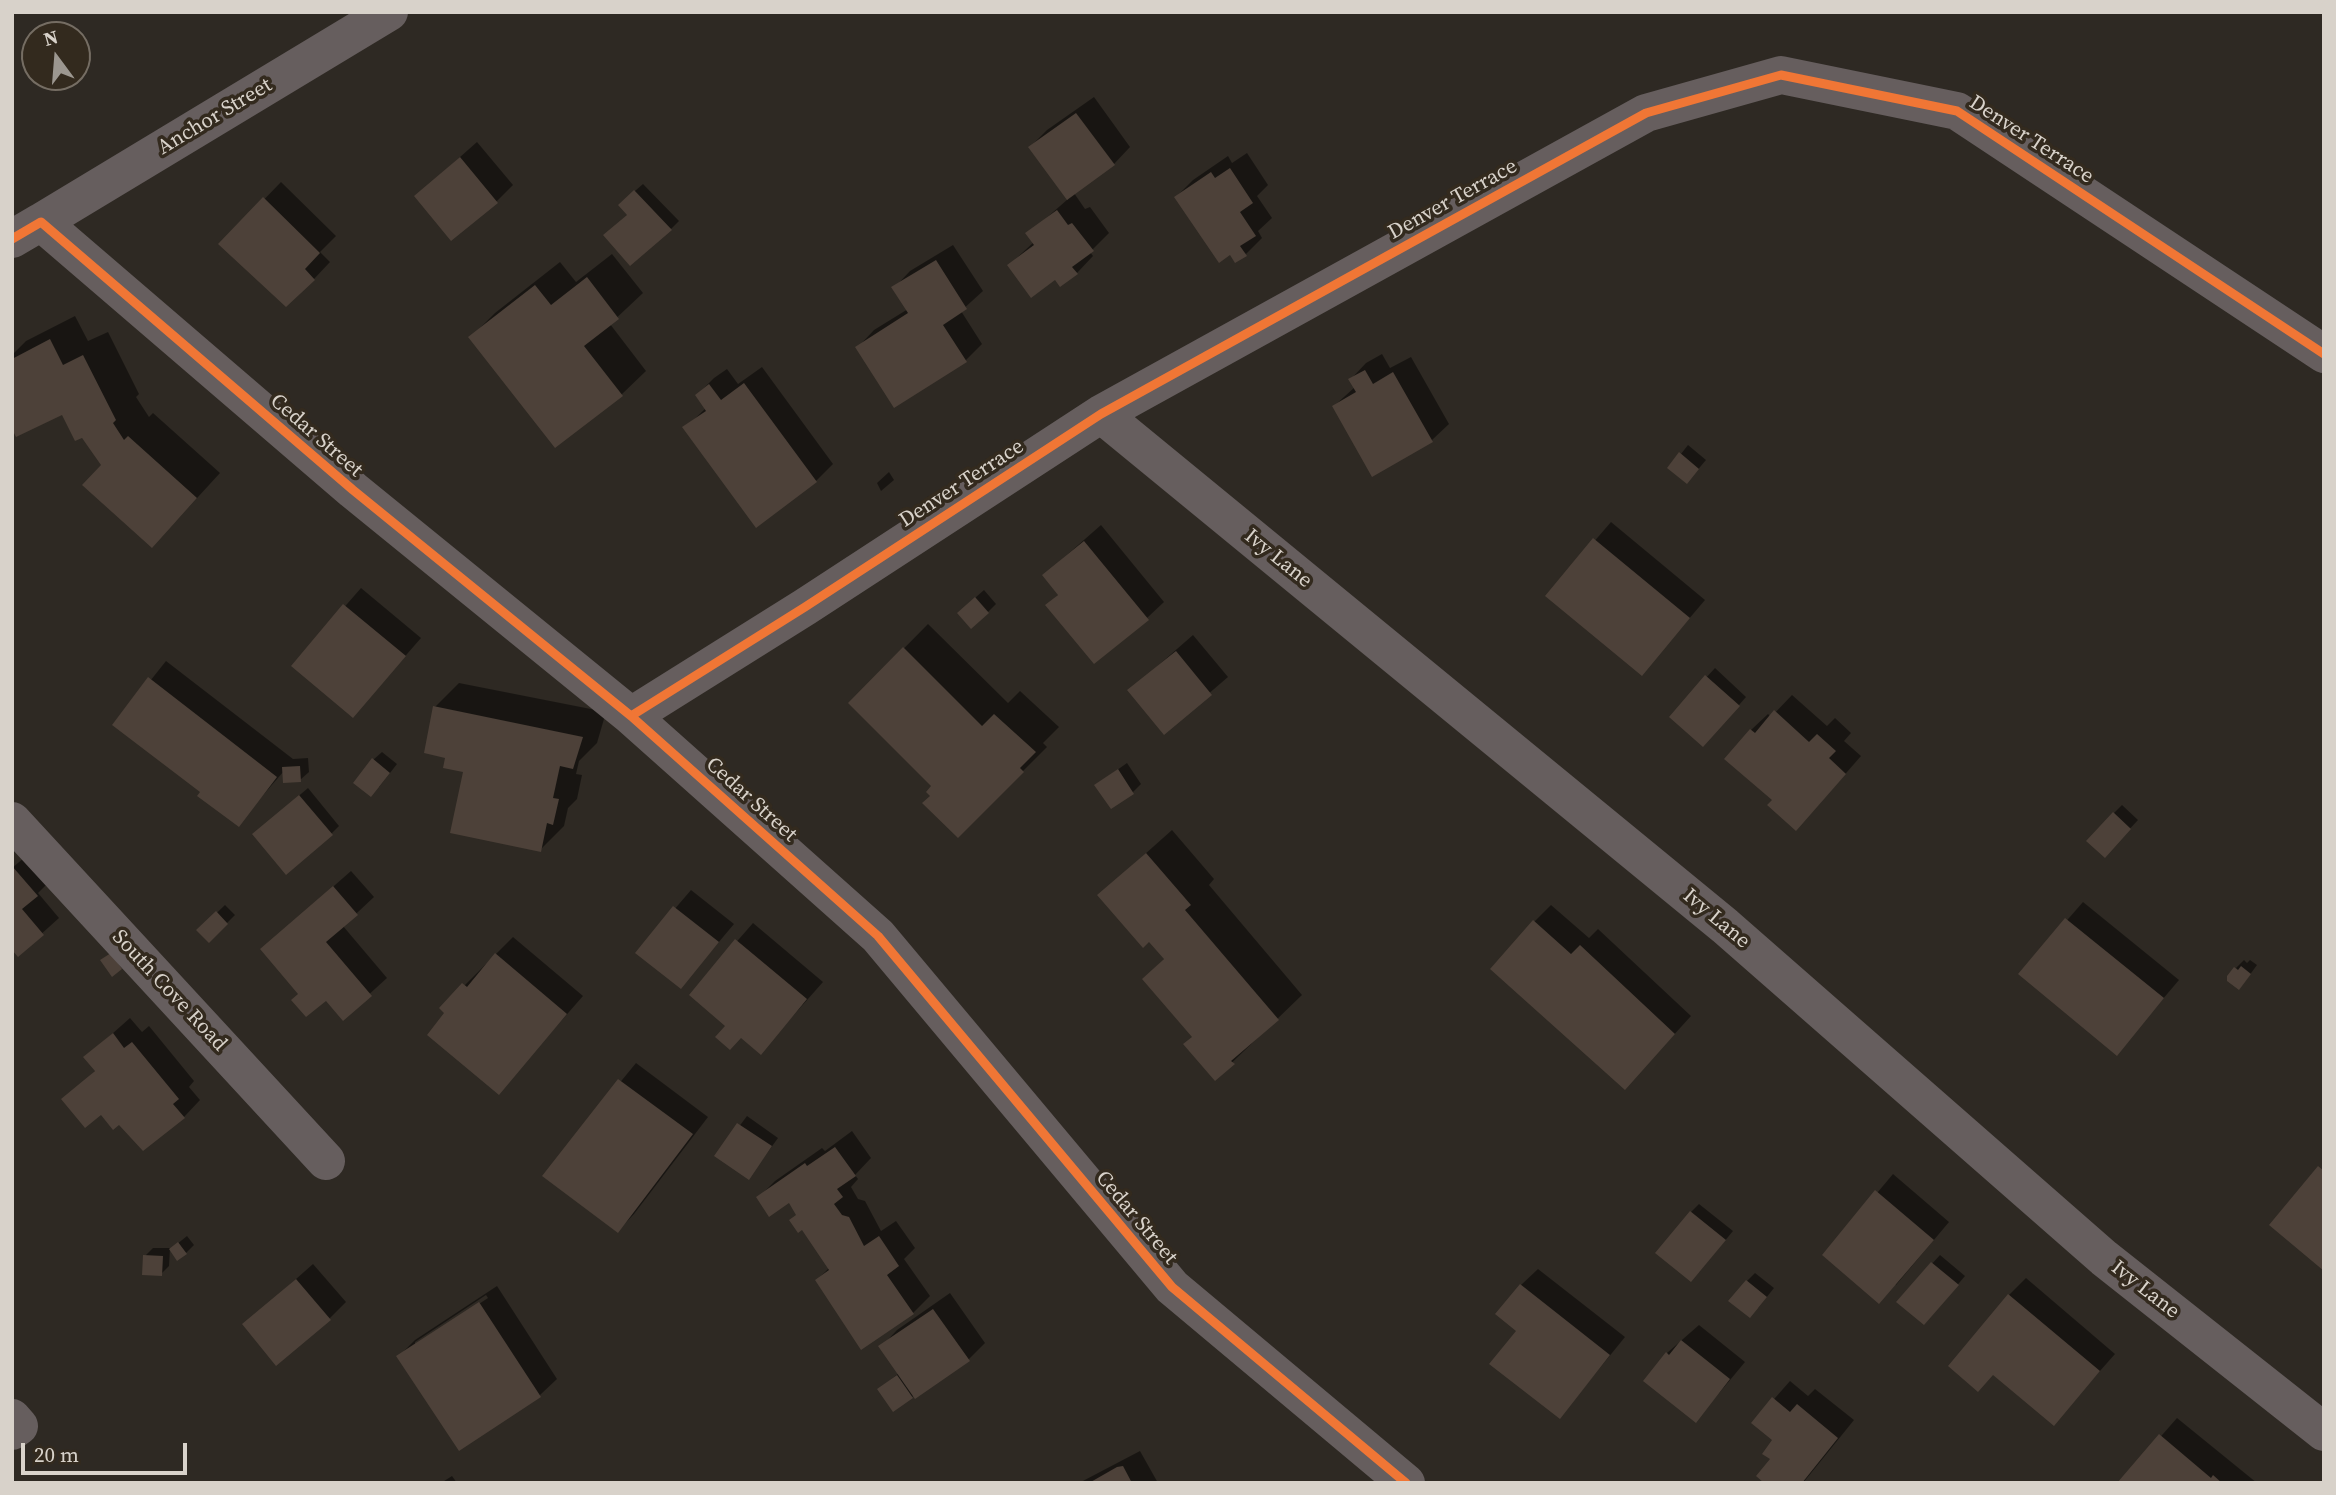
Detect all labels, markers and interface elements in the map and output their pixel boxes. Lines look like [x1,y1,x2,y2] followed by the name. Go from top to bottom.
[21,21,91,91] north arrow
[41,23,61,52] text: N
[153,73,277,161] street label: Anchor Street
[1964,90,2098,190] street label: Denver Terrace
[1384,154,1522,246] street label: Denver Terrace
[265,389,367,483] street label: Cedar Street
[895,434,1029,534] street label: Denver Terrace
[1239,524,1317,594] street label: Ivy Lane
[700,752,802,848] street label: Cedar Street
[1677,884,1755,954] street label: Ivy Lane
[106,925,232,1057] street label: South Cove Road
[1090,1166,1182,1270] street label: Cedar Street
[2106,1255,2184,1325] street label: Ivy Lane
[24,1428,191,1472] scale bar
[34,1440,79,1469] text: 20 m

